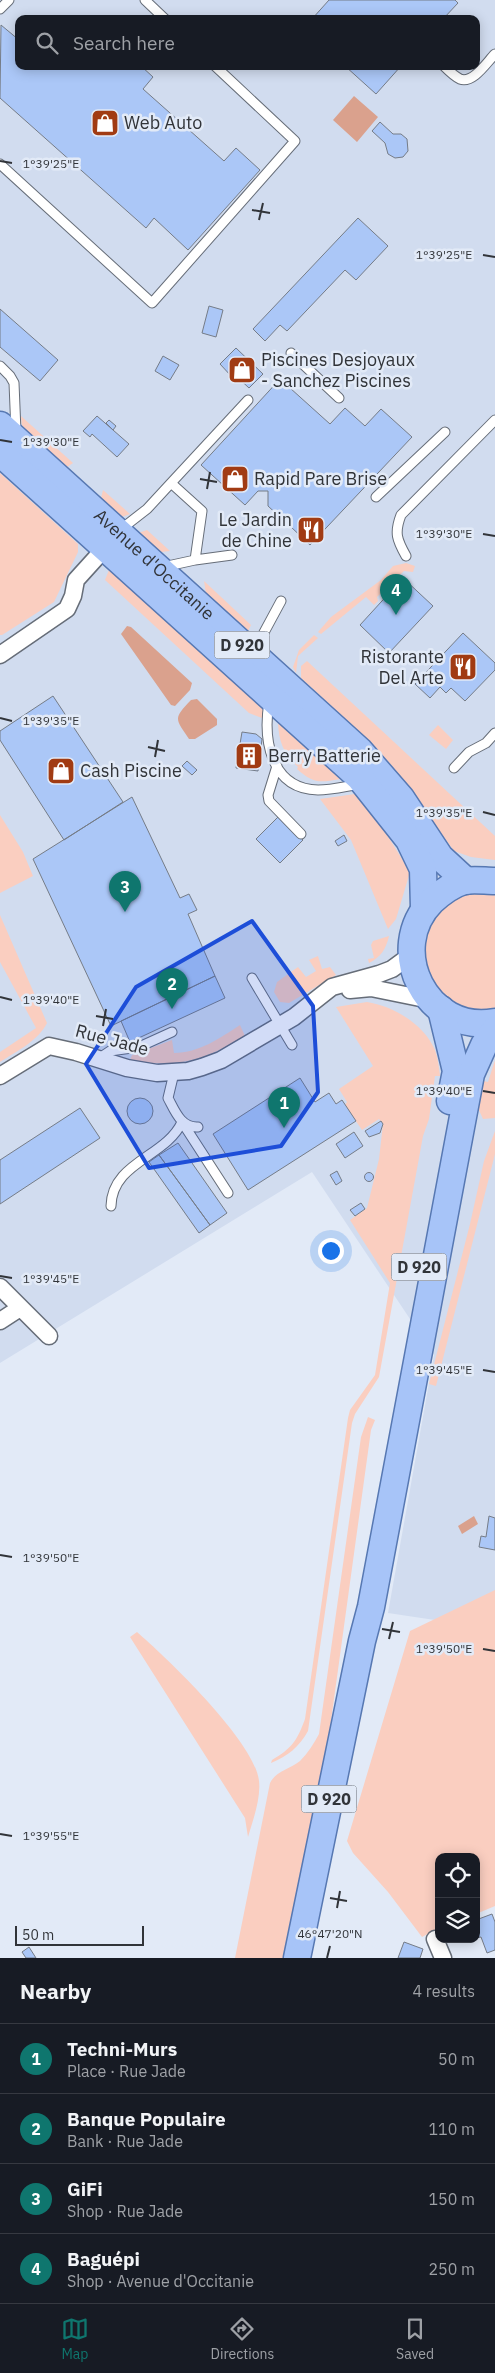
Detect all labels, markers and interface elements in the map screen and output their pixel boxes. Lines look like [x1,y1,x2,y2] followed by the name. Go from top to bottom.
[15,15,480,70] search box
[33,29,61,57] icon: search
[73,31,175,55] text: Search here
[90,108,120,138] shop icon: Web Auto
[124,111,202,134] place label: Web Auto
[23,156,79,171] text: 1°39'25"E
[416,247,472,262] text: 1°39'25"E
[261,348,415,392] place label: Piscines Desjoyaux - Sanchez Piscines
[227,355,257,385] shop icon: Piscines Desjoyaux - Sanchez Piscines
[23,434,79,449] text: 1°39'30"E
[220,464,250,494] shop icon: Rapid Pare Brise
[254,467,387,490] place label: Rapid Pare Brise
[89,504,220,625] street label: Avenue d'Occitanie
[219,508,292,552] place label: Le Jardin de Chine
[296,515,326,545] restaurant icon: Le Jardin de Chine
[416,526,472,541] text: 1°39'30"E
[380,574,412,615] pin: 4
[214,632,270,658] road number: D 920
[361,645,444,689] place label: Ristorante Del Arte
[448,652,478,682] restaurant icon: Ristorante Del Arte
[23,713,79,728] text: 1°39'35"E
[234,741,264,771] building icon: Berry Batterie
[268,744,381,767] place label: Berry Batterie
[46,756,76,786] shop icon: Cash Piscine
[80,759,182,782] place label: Cash Piscine
[416,805,472,820] text: 1°39'35"E
[109,871,141,912] pin: 3
[156,968,188,1009] pin: 2
[23,992,79,1007] text: 1°39'40"E
[73,1019,151,1060] street label: Rue Jade
[416,1083,472,1098] text: 1°39'40"E
[268,1087,300,1128] pin: 1
[318,1238,344,1264] your location
[392,1254,446,1280] road number: D 920
[23,1271,79,1286] text: 1°39'45"E
[416,1362,472,1377] text: 1°39'45"E
[23,1550,79,1565] text: 1°39'50"E
[416,1641,472,1656] text: 1°39'50"E
[302,1786,356,1812] road number: D 920
[23,1828,79,1843] text: 1°39'55"E
[435,1853,480,1943] map controls
[435,1853,480,1898] button: locate
[435,1898,480,1943] button: layers
[15,1923,144,1946] scale bar
[22,1926,54,1944] text: 50 m
[297,1926,363,1941] text: 46°47'20"N
[20,1977,91,2005] text: Nearby
[412,1981,475,2001] text: 4 results
[67,2037,177,2061] text: Techni-Murs
[31,2049,41,2069] text: 1
[438,2049,475,2069] text: 50 m
[67,2061,186,2081] text: Place · Rue Jade
[67,2107,226,2131] text: Banque Populaire
[31,2119,41,2139] text: 2
[428,2119,475,2139] text: 110 m
[67,2131,183,2151] text: Bank · Rue Jade
[67,2177,103,2201] text: GiFi
[31,2189,41,2209] text: 3
[428,2189,475,2209] text: 150 m
[67,2201,183,2221] text: Shop · Rue Jade
[67,2247,140,2271] text: Baguépi
[31,2259,41,2279] text: 4
[428,2259,475,2279] text: 250 m
[67,2271,254,2291] text: Shop · Avenue d'Occitanie
[61,2315,89,2363] tab: Map
[211,2315,274,2363] tab: Directions
[396,2315,434,2363] tab: Saved

